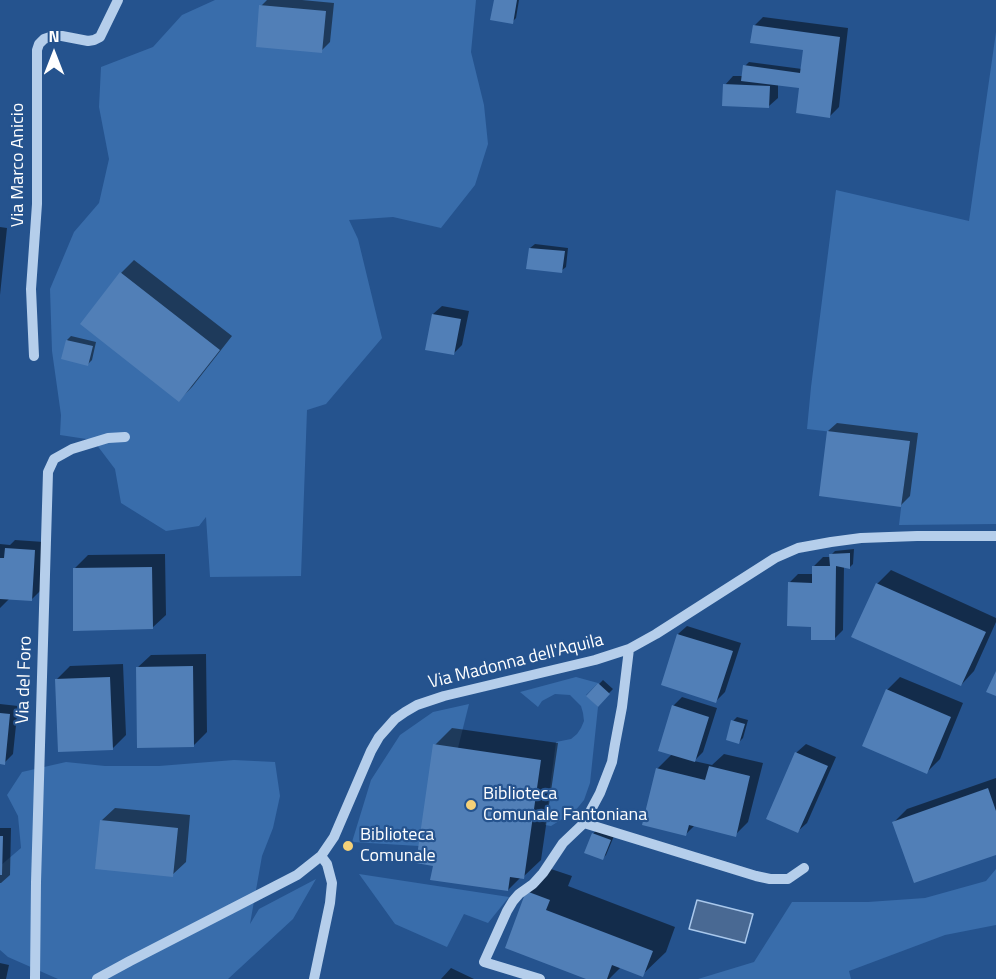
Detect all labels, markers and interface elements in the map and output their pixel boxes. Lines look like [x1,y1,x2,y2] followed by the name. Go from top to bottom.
[24,24,84,84] north arrow
[48,24,60,48] text: N
[8,103,30,227] street label: Via Marco Anicio
[426,630,606,694] street label: Via Madonna dell'Aquila
[13,635,37,725] street label: Via del Foro
[483,784,647,826] place label: Biblioteca Comunale Fantoniana
[464,798,478,812] marker: Biblioteca Comunale Fantoniana
[360,825,436,868] place label: Biblioteca Comunale
[341,839,355,853] marker: Biblioteca Comunale

